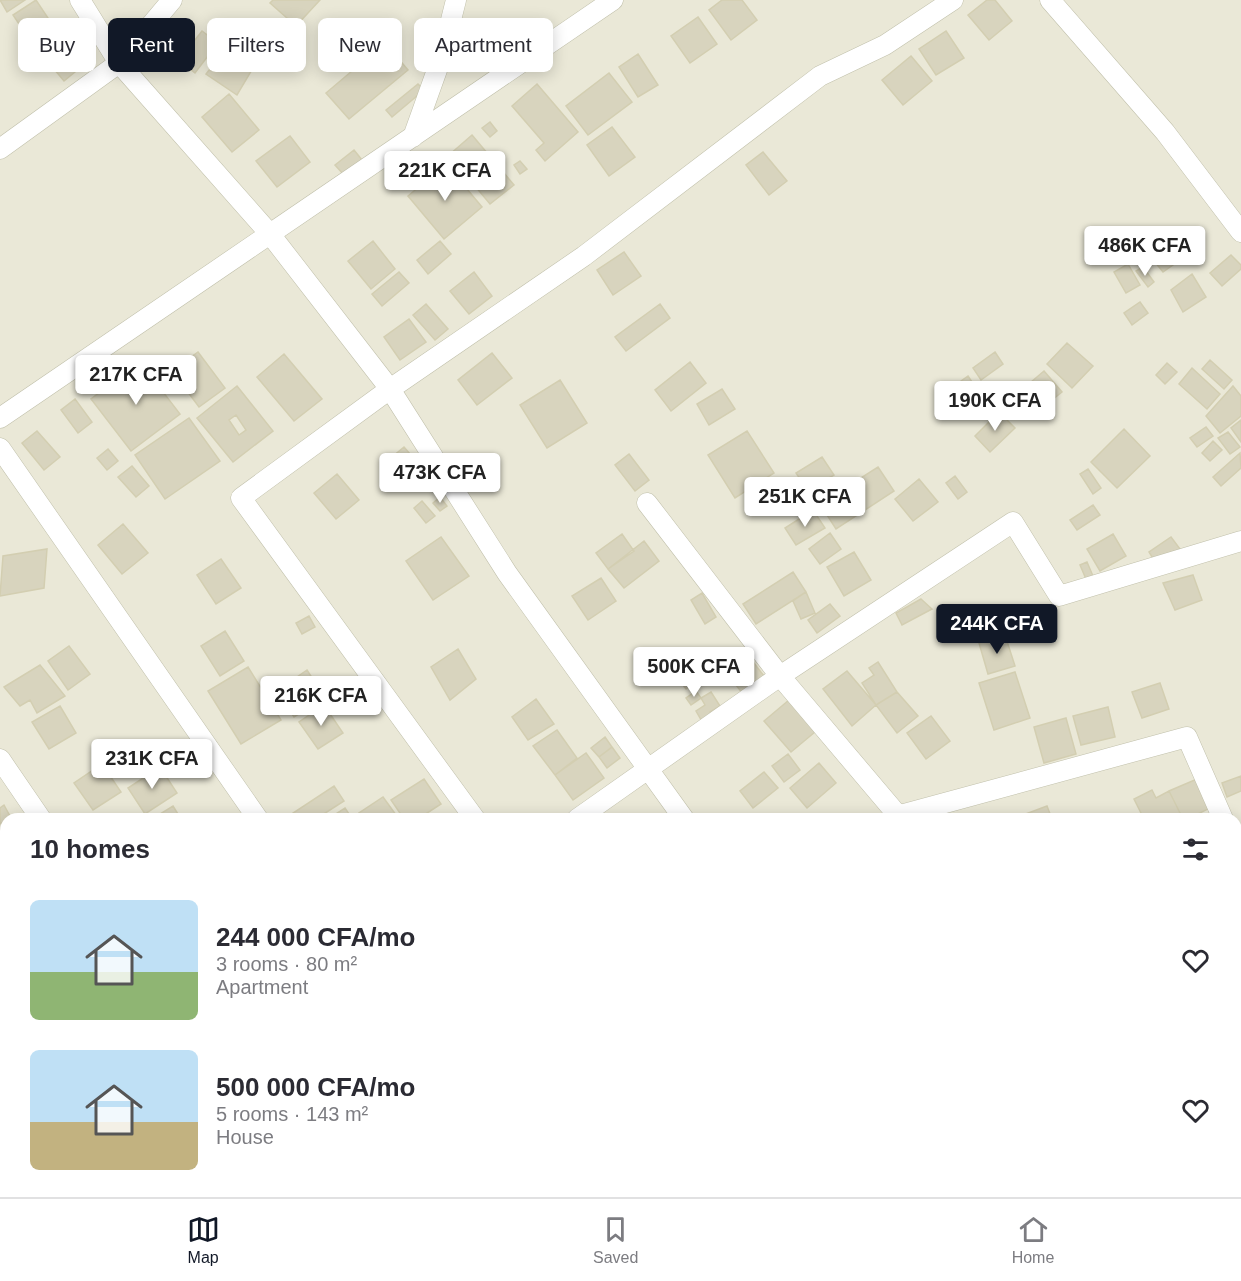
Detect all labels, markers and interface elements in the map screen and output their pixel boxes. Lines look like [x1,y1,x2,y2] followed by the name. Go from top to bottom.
[18,18,96,72] chip: Buy
[108,18,195,72] chip: Rent
[207,18,306,72] chip: Filters
[318,18,402,72] chip: New
[414,18,553,72] chip: Apartment
[383,151,507,202] pin: 221K CFA
[398,159,492,181] text: 221K CFA
[1083,226,1207,277] pin: 486K CFA
[1098,234,1192,256] text: 486K CFA
[74,355,198,406] pin: 217K CFA
[89,363,183,385] text: 217K CFA
[933,381,1057,432] pin: 190K CFA
[948,389,1042,411] text: 190K CFA
[378,453,502,504] pin: 473K CFA
[393,461,487,483] text: 473K CFA
[743,477,867,528] pin: 251K CFA
[758,485,852,507] text: 251K CFA
[935,604,1059,655] pin: 244K CFA
[950,612,1044,634] text: 244K CFA
[632,647,756,698] pin: 500K CFA
[647,655,741,677] text: 500K CFA
[259,676,383,727] pin: 216K CFA
[274,684,368,706] text: 216K CFA
[90,739,214,790] pin: 231K CFA
[105,747,199,769] text: 231K CFA
[1179,833,1212,866] icon: filters
[30,834,150,864] text: 10 homes
[216,922,415,952] text: 244 000 CFA/mo
[78,924,150,996] icon: home
[1179,944,1212,977] icon: heart
[216,953,357,975] text: 3 rooms · 80 m²
[216,976,308,998] text: Apartment
[216,1072,415,1102] text: 500 000 CFA/mo
[78,1074,150,1146] icon: home
[1179,1094,1212,1127] icon: heart
[216,1103,368,1125] text: 5 rooms · 143 m²
[216,1126,274,1148] text: House
[187,1213,220,1267] tab: Map
[593,1213,638,1267] tab: Saved
[1012,1213,1054,1267] tab: Home

